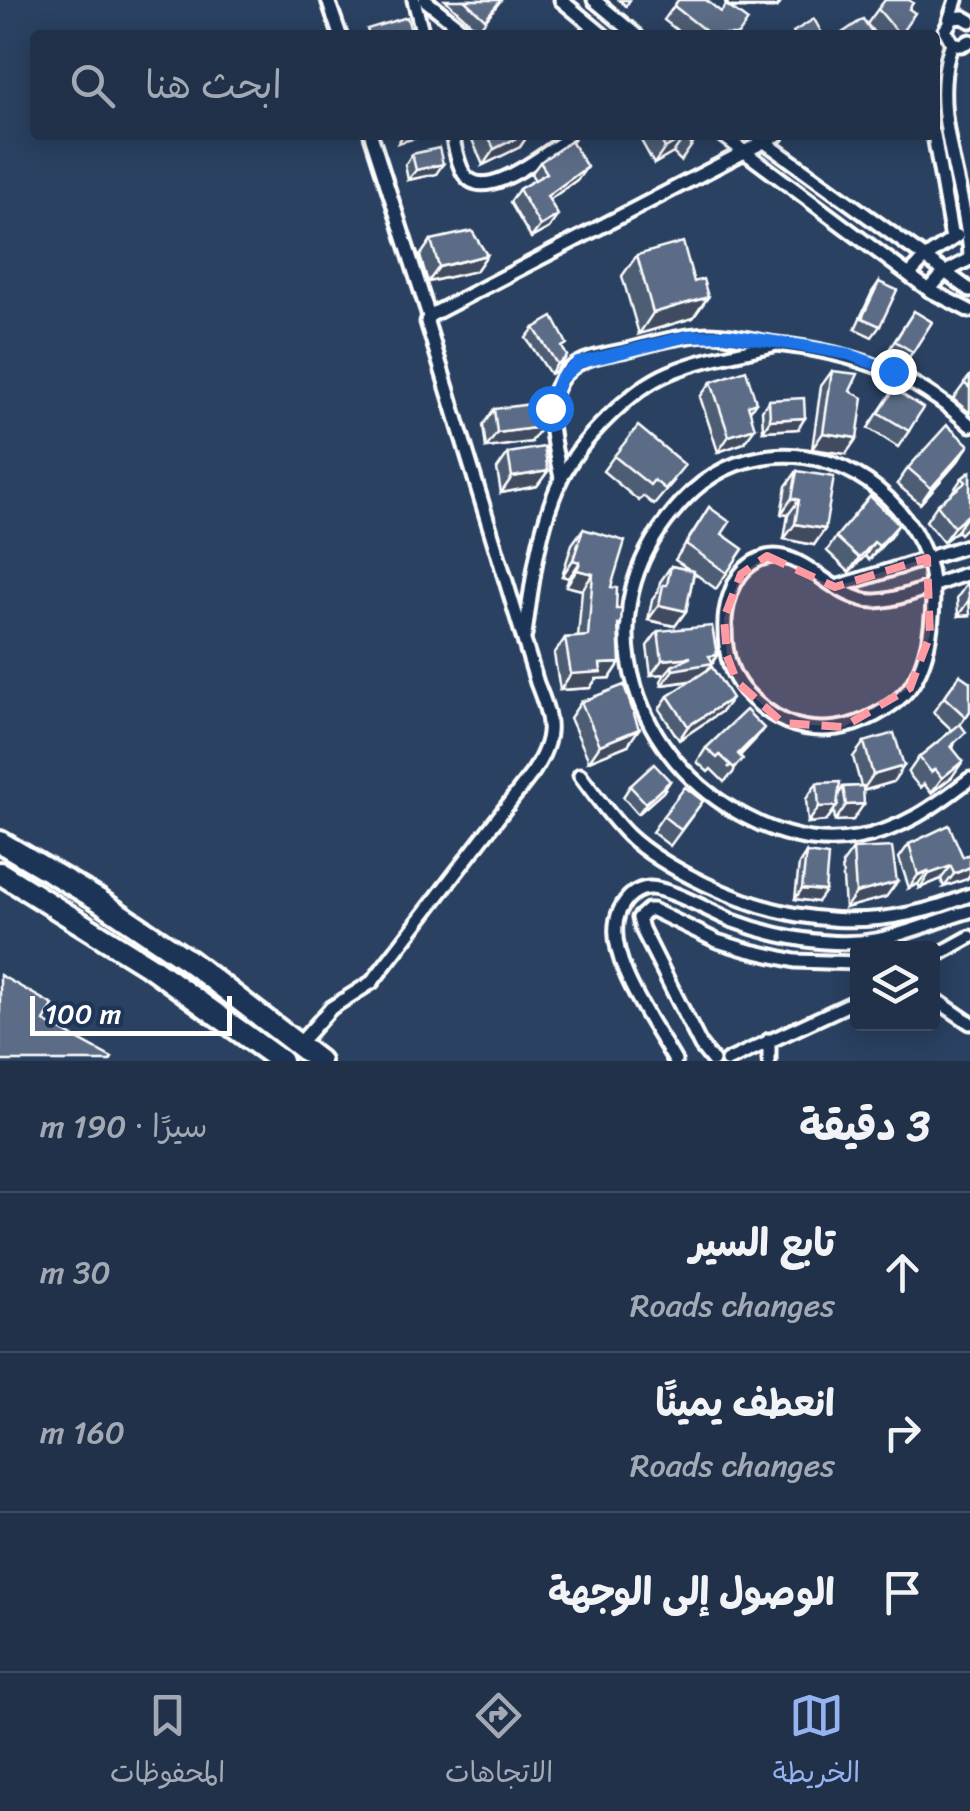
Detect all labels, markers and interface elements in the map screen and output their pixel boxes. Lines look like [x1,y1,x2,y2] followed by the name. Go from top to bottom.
[30,30,940,140] search box
[145,52,282,119] text: ابحث هنا
[65,58,120,113] icon: search
[871,349,917,395] route end
[528,386,574,432] route start
[850,941,940,1031] map controls
[850,941,940,1031] button: layers
[45,989,121,1038] text: 100 m
[30,991,232,1036] scale bar
[799,1089,930,1163] text: 3 دقيقة
[40,1098,207,1155] text: سيرًا · 190 m
[690,1210,835,1277] text: تابع السير
[40,1244,111,1301] text: 30 m
[875,1245,930,1300] icon: ahead
[630,1277,835,1334] text: Roads changes
[655,1370,835,1437] text: انعطف يمينًا
[40,1404,125,1461] text: 160 m
[875,1405,930,1460] icon: right
[630,1437,835,1494] text: Roads changes
[548,1559,835,1626] text: الوصول إلى الوجهة
[875,1565,930,1620] icon: arrive
[110,1688,225,1797] tab: المحفوظات
[445,1688,553,1797] tab: الاتجاهات
[773,1688,860,1797] tab: الخريطة

